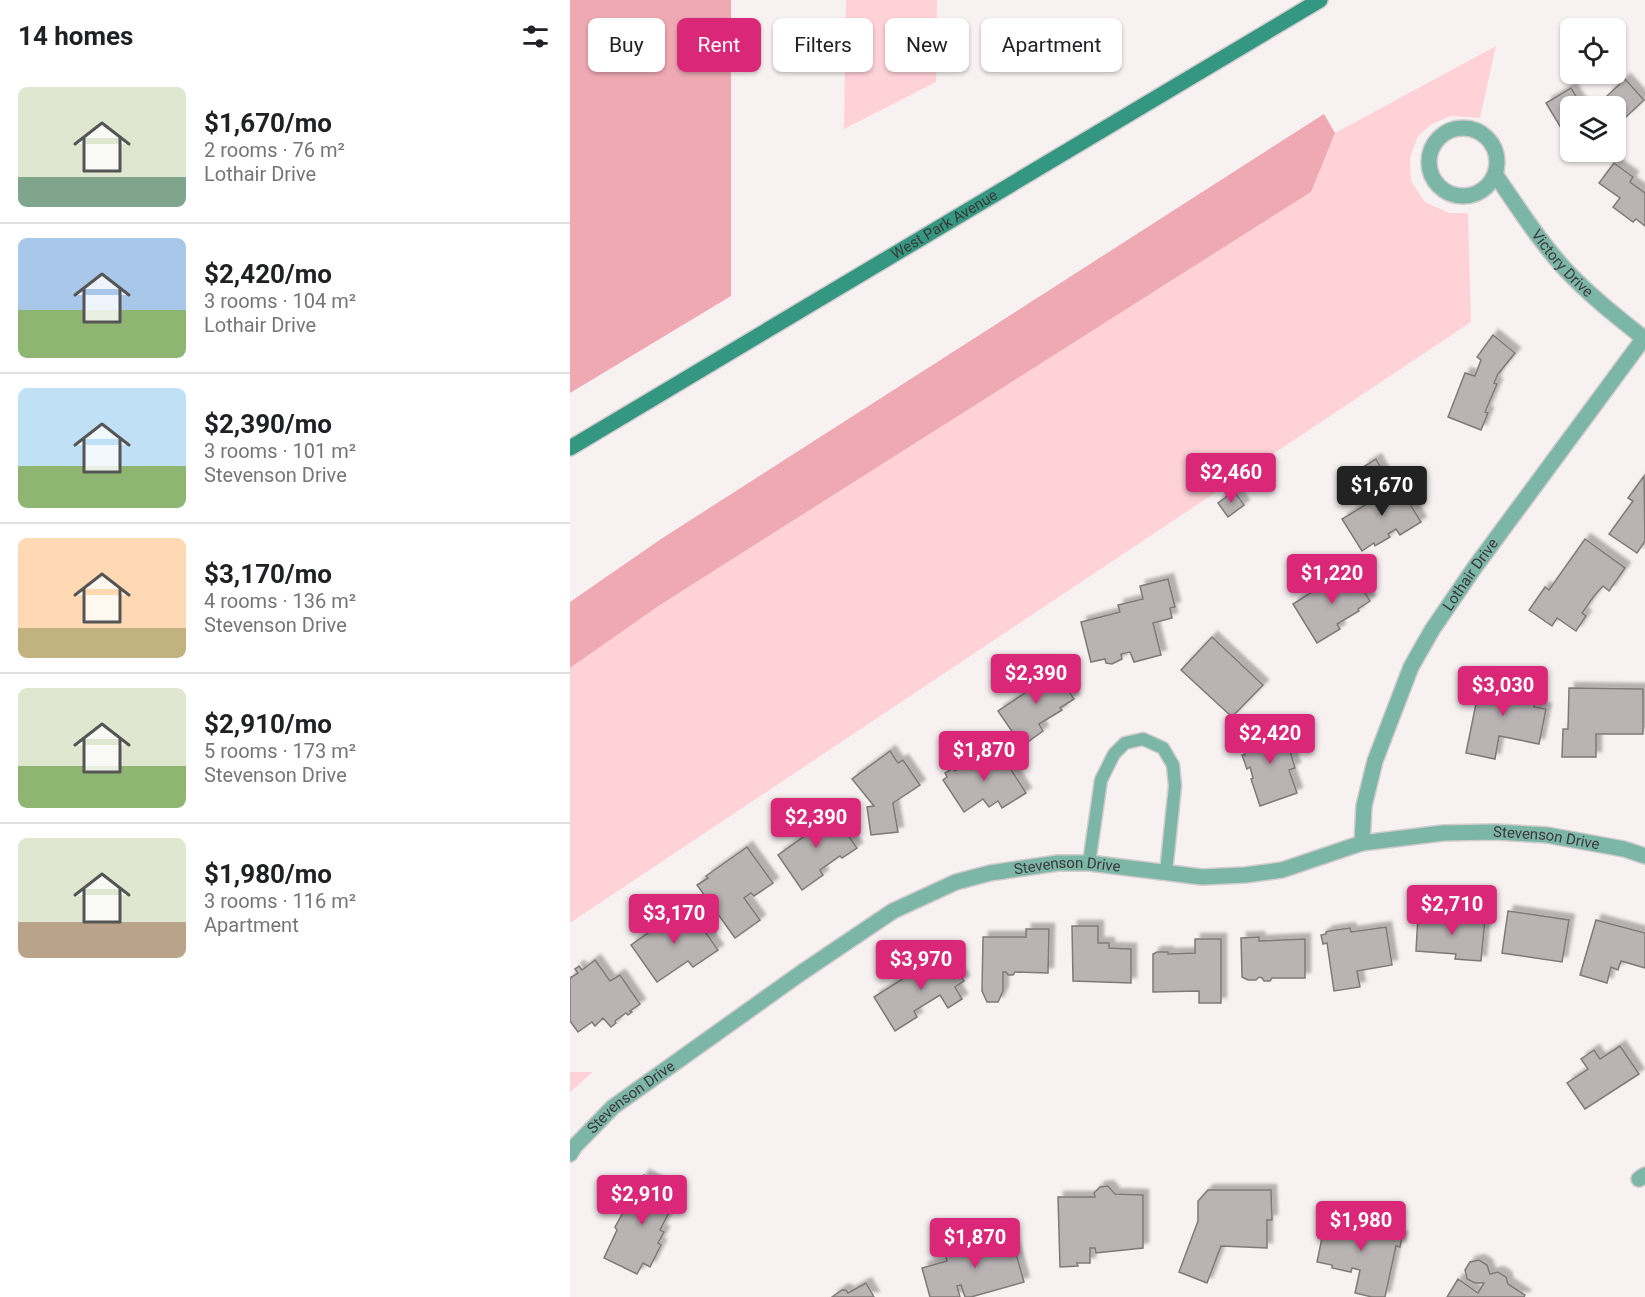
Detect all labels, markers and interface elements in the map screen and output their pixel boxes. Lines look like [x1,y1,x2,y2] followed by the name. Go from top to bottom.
[588,18,665,72] chip: Buy
[677,18,761,72] chip: Rent
[773,18,873,72] chip: Filters
[885,18,969,72] chip: New
[981,18,1122,72] chip: Apartment
[1560,18,1626,162] map controls
[1560,18,1626,84] button: locate
[519,20,552,53] icon: filters
[18,21,133,51] text: 14 homes
[1560,96,1626,162] button: layers
[204,108,332,138] text: $1,670/mo
[66,111,138,183] icon: home
[204,138,345,162] text: 2 rooms · 76 m²
[204,162,316,186] text: Lothair Drive
[888,186,1001,263] street label: West Park Avenue
[1528,226,1597,301] street label: Victory Drive
[204,259,332,289] text: $2,420/mo
[66,262,138,334] icon: home
[204,289,356,313] text: 3 rooms · 104 m²
[204,313,316,337] text: Lothair Drive
[204,409,332,439] text: $2,390/mo
[66,412,138,484] icon: home
[204,439,356,463] text: 3 rooms · 101 m²
[1182,453,1280,504] pin: $2,460
[1200,460,1262,484] text: $2,460
[204,463,347,487] text: Stevenson Drive
[1333,466,1431,517] pin: $1,670
[1351,473,1413,497] text: $1,670
[1439,535,1502,614] street label: Lothair Drive
[1283,554,1381,605] pin: $1,220
[204,559,332,589] text: $3,170/mo
[1301,561,1363,585] text: $1,220
[66,562,138,634] icon: home
[204,589,356,613] text: 4 rooms · 136 m²
[204,613,347,637] text: Stevenson Drive
[987,654,1085,705] pin: $2,390
[1005,661,1067,685] text: $2,390
[1454,666,1552,717] pin: $3,030
[1472,673,1534,697] text: $3,030
[204,709,332,739] text: $2,910/mo
[66,712,138,784] icon: home
[1221,714,1319,765] pin: $2,420
[1239,721,1301,745] text: $2,420
[935,731,1033,782] pin: $1,870
[953,738,1015,762] text: $1,870
[204,739,356,763] text: 5 rooms · 173 m²
[204,763,347,787] text: Stevenson Drive
[767,798,865,849] pin: $2,390
[785,805,847,829] text: $2,390
[1493,823,1601,853] street label: Stevenson Drive
[1013,854,1122,878] street label: Stevenson Drive
[204,859,332,889] text: $1,980/mo
[66,862,138,934] icon: home
[1403,885,1501,936] pin: $2,710
[204,889,356,913] text: 3 rooms · 116 m²
[1421,892,1483,916] text: $2,710
[625,894,723,945] pin: $3,170
[643,901,705,925] text: $3,170
[204,913,299,937] text: Apartment
[872,940,970,991] pin: $3,970
[890,947,952,971] text: $3,970
[583,1057,678,1137] street label: Stevenson Drive
[593,1175,691,1226] pin: $2,910
[611,1182,673,1206] text: $2,910
[1312,1201,1410,1252] pin: $1,980
[1330,1208,1392,1232] text: $1,980
[926,1218,1024,1269] pin: $1,870
[944,1225,1006,1249] text: $1,870

